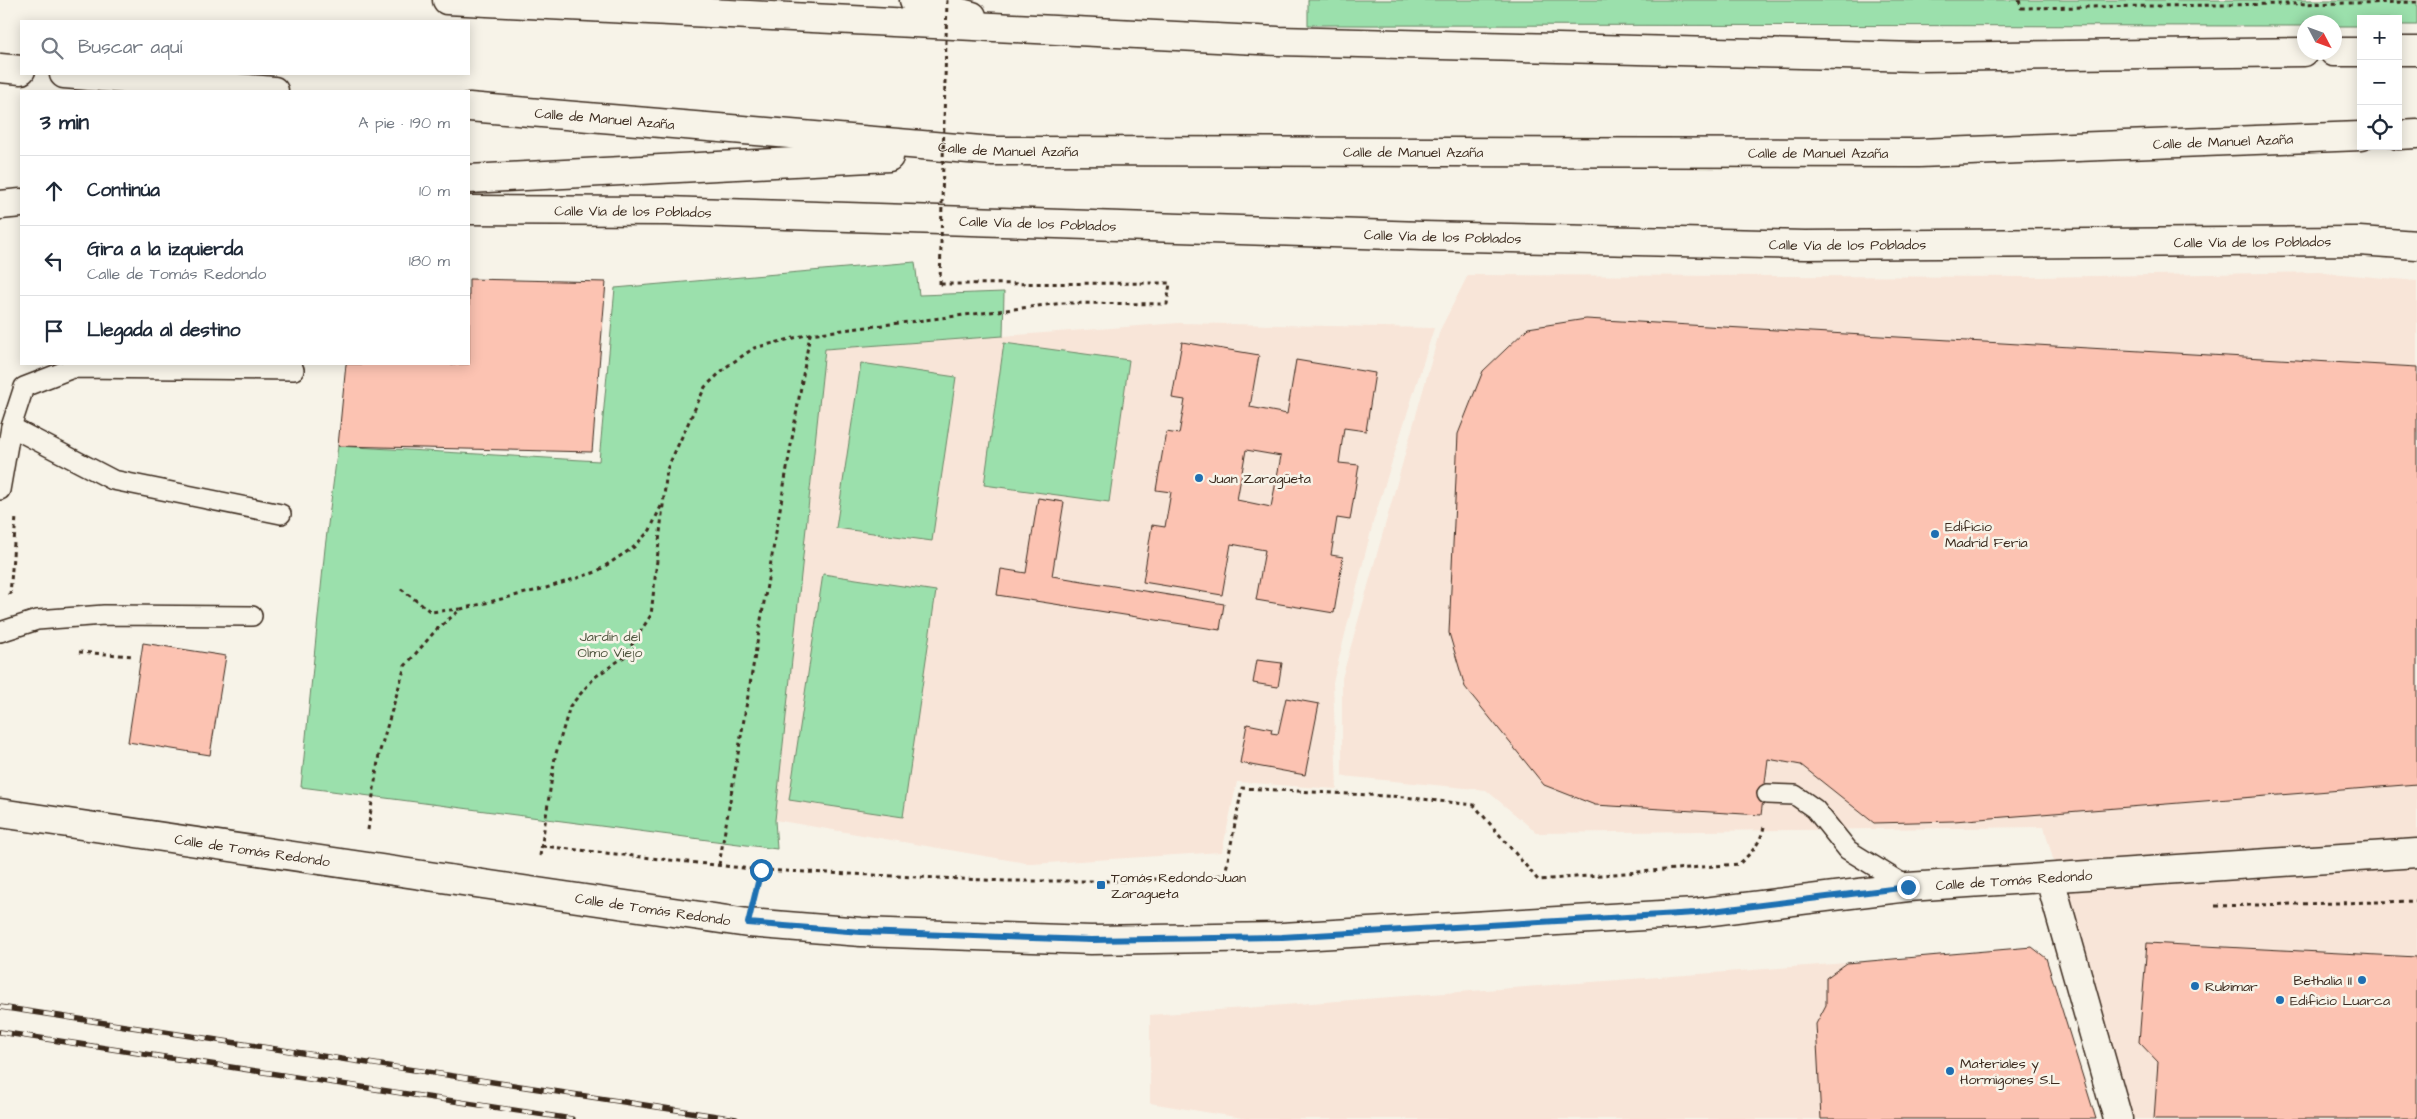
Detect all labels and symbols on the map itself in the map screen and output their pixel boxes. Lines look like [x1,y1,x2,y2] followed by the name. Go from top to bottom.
[2297,15,2342,60] north arrow
[534,104,675,135] street label: Calle de Manuel Azaña
[2152,130,2293,155] street label: Calle de Manuel Azaña
[937,137,1078,162] street label: Calle de Manuel Azaña
[1343,143,1483,163] street label: Calle de Manuel Azaña
[1748,144,1888,164] street label: Calle de Manuel Azaña
[554,201,712,224] street label: Calle Vía de los Poblados
[959,212,1117,237] street label: Calle Vía de los Poblados
[1364,225,1522,249] street label: Calle Vía de los Poblados
[2174,232,2331,253] street label: Calle Vía de los Poblados
[1768,235,1926,256] street label: Calle Vía de los Poblados
[1209,469,1311,489] place label: Juan Zaragüeta
[1193,472,1205,484] marker: Juan Zaragüeta
[1945,517,2028,553] place label: Edificio Madrid Feria
[1929,528,1941,540] marker: Edificio Madrid Feria
[578,627,643,663] park label: Jardín del Olmo Viejo
[173,830,331,872] street label: Calle de Tomás Redondo
[750,859,773,882] route start
[1935,866,2093,896] street label: Calle de Tomás Redondo
[1111,868,1246,904] place label: Tomás Redondo-Juan Zaragueta
[1897,876,1920,899] route end
[1095,879,1107,891] marker: Tomás Redondo-Juan Zaragueta
[574,889,732,931] street label: Calle de Tomás Redondo
[2293,971,2352,991] place label: Bethalia II
[2356,974,2368,986] marker: Bethalia II
[2205,977,2258,997] place label: Rubimar
[2189,980,2201,992] marker: Rubimar
[2290,991,2390,1011] place label: Edificio Luarca
[2274,994,2286,1006] marker: Edificio Luarca
[1960,1054,2060,1090] place label: Materiales y Hormigones S.L
[1944,1065,1956,1077] marker: Materiales y Hormigones S.L

